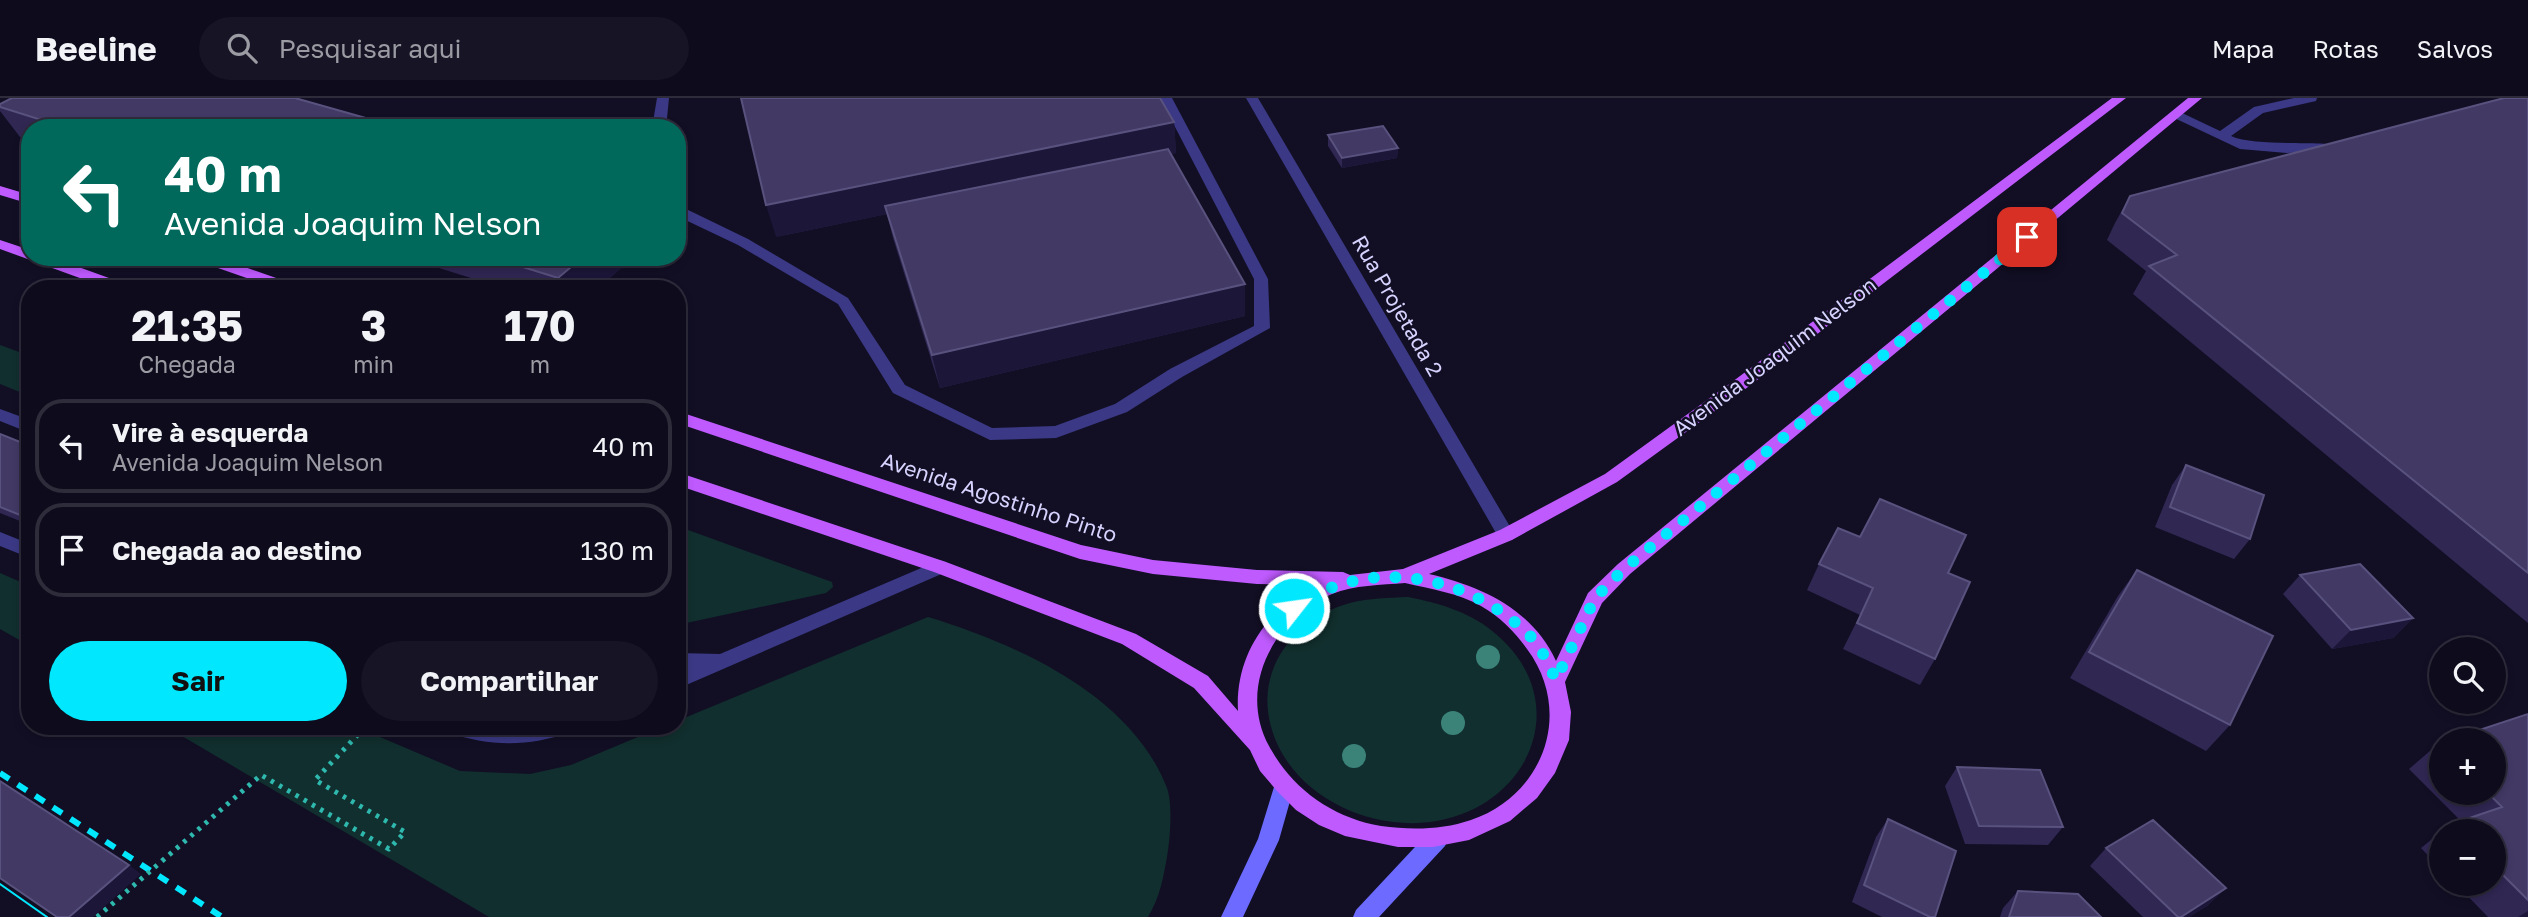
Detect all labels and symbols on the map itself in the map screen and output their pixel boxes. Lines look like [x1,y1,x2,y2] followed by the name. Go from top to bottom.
[1997,207,2057,267] pin
[1347,230,1449,381] street label: Rua Projetada 2
[1668,271,1881,441] street label: Avenida Joaquim Nelson
[878,447,1120,547] street label: Avenida Agostinho Pinto
[1257,571,1331,645] position arrow

